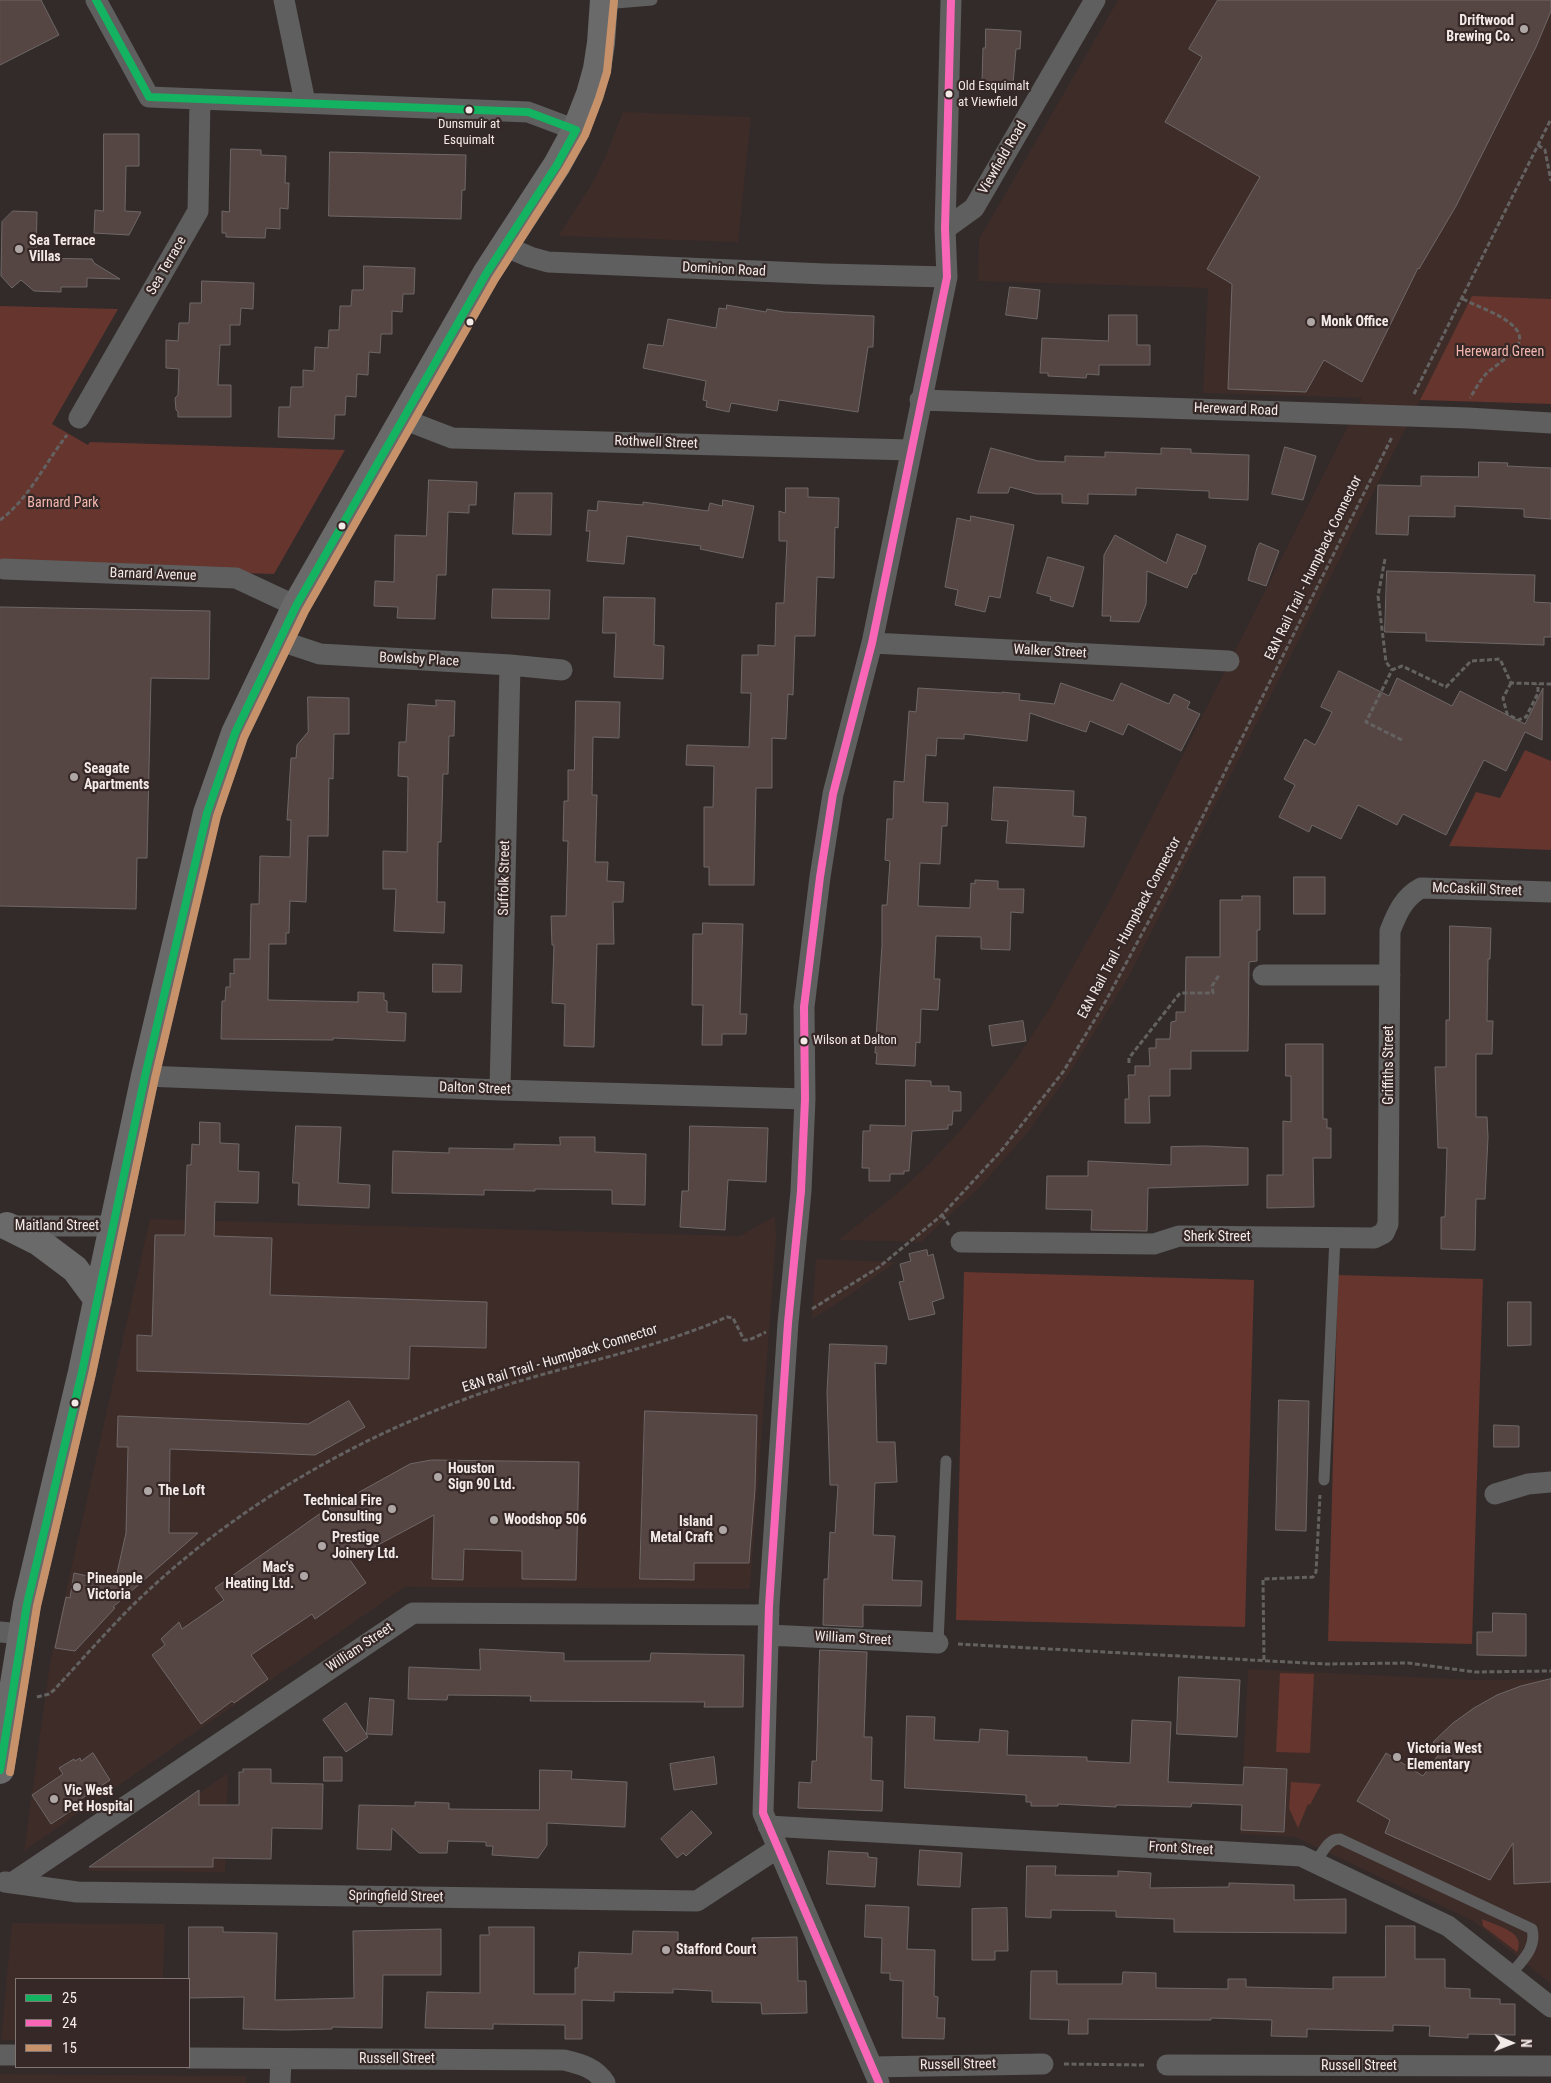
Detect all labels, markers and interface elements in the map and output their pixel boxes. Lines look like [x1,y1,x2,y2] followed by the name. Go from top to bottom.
[1446,13,1514,46] place label: Driftwood Brewing Co.
[1518,23,1530,35] marker: Driftwood Brewing Co.
[958,79,1029,110] place label: Old Esquimalt at Viewfield
[944,89,954,99] marker: Old Esquimalt at Viewfield
[464,105,474,115] marker: Dunsmuir at Esquimalt
[438,117,500,148] place label: Dunsmuir at Esquimalt
[975,118,1031,198] street label: Viewfield Road
[29,233,96,266] place label: Sea Terrace Villas
[143,234,191,298] street label: Sea Terrace
[13,243,25,255] marker: Sea Terrace Villas
[682,259,766,281] street label: Dominion Road
[1321,314,1388,330] place label: Monk Office
[1305,316,1317,328] marker: Monk Office
[465,317,475,327] unlabelled marker
[1456,344,1544,360] park label: Hereward Green
[1194,400,1278,420] street label: Hereward Road
[614,433,698,453] street label: Rothwell Street
[1262,473,1366,663] street label: E&N Rail Trail - Humpback Connector
[27,495,99,511] park label: Barnard Park
[337,521,347,531] unlabelled marker
[109,565,197,585] street label: Barnard Avenue
[1013,642,1087,662] street label: Walker Street
[379,650,459,670] street label: Bowlsby Place
[84,761,149,794] place label: Seagate Apartments
[68,771,80,783] marker: Seagate Apartments
[1075,834,1185,1022] street label: E&N Rail Trail - Humpback Connector
[496,840,514,916] street label: Suffolk Street
[1432,880,1522,900] street label: McCaskill Street
[1381,1025,1397,1105] street label: Griffiths Street
[813,1033,897,1049] place label: Wilson at Dalton
[799,1036,809,1046] marker: Wilson at Dalton
[439,1079,511,1099] street label: Dalton Street
[15,1218,99,1234] street label: Maitland Street
[1183,1229,1251,1245] street label: Sherk Street
[460,1321,660,1397] street label: E&N Rail Trail - Humpback Connector
[70,1398,80,1408] unlabelled marker
[448,1461,516,1494] place label: Houston Sign 90 Ltd.
[432,1471,444,1483] marker: Houston Sign 90 Ltd.
[158,1483,205,1499] place label: The Loft
[142,1485,154,1497] marker: The Loft
[303,1493,382,1525] place label: Technical Fire Consulting
[386,1503,398,1515] marker: Technical Fire Consulting
[504,1512,587,1528] place label: Woodshop 506
[488,1514,500,1526] marker: Woodshop 506
[650,1514,713,1546] place label: Island Metal Craft
[717,1524,729,1536] marker: Island Metal Craft
[332,1530,399,1562] place label: Prestige Joinery Ltd.
[316,1540,328,1552] marker: Prestige Joinery Ltd.
[225,1560,294,1592] place label: Mac's Heating Ltd.
[298,1570,310,1582] marker: Mac's Heating Ltd.
[87,1571,143,1604] place label: Pineapple Victoria
[71,1581,83,1593] marker: Pineapple Victoria
[323,1620,397,1676] street label: William Street
[814,1629,892,1649] street label: William Street
[1407,1741,1482,1774] place label: Victoria West Elementary
[1391,1751,1403,1763] marker: Victoria West Elementary
[64,1783,133,1815] place label: Vic West Pet Hospital
[48,1793,60,1805] marker: Vic West Pet Hospital
[1148,1839,1214,1859] street label: Front Street
[348,1888,444,1906] street label: Springfield Street
[676,1942,756,1958] place label: Stafford Court
[660,1944,672,1956] marker: Stafford Court
[15,1978,190,2068] legend
[62,1989,77,2007] text: 25
[62,2014,77,2032] text: 24
[1486,2018,1536,2068] north arrow
[62,2039,77,2057] text: 15
[1518,2039,1534,2048] text: N
[359,2051,435,2067] street label: Russell Street
[920,2056,996,2074] street label: Russell Street
[1321,2058,1397,2074] street label: Russell Street

